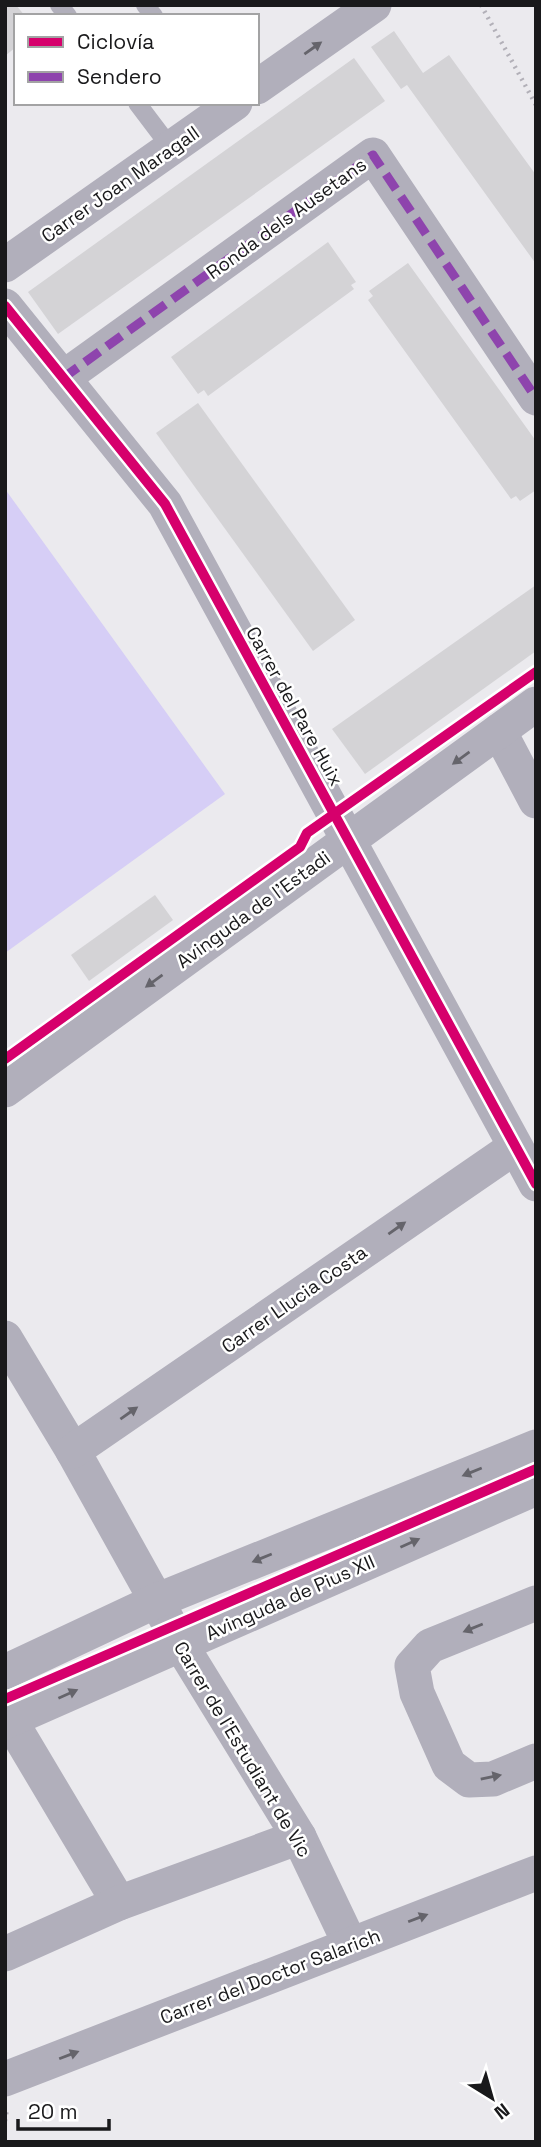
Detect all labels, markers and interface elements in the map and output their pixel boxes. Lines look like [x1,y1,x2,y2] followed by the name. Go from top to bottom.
[14,14,259,105] legend
[77,28,154,55] text: Ciclovía
[304,41,322,55] one-way arrow
[77,63,162,90] text: Sendero
[36,120,204,248] street label: Carrer Joan Maragall
[201,152,371,285] street label: Ronda dels Ausetans
[240,622,349,790] street label: Carrer del Pare Huix
[452,751,470,765] one-way arrow
[171,845,335,974] street label: Avinguda de l'Estadi
[146,974,164,989] one-way arrow
[388,1221,406,1235] one-way arrow
[217,1240,372,1359] street label: Carrer Llucia Costa
[120,1406,138,1420] one-way arrow
[462,1467,483,1478] one-way arrow
[400,1537,421,1548] one-way arrow
[202,1549,379,1646] street label: Avinguda de Pius XII
[251,1552,272,1563] one-way arrow
[462,1623,483,1634] one-way arrow
[168,1637,317,1862] street label: Carrer de l'Estudiant de Vic
[58,1689,79,1700] one-way arrow
[480,1772,502,1783] one-way arrow
[407,1913,428,1924] one-way arrow
[157,1923,384,2030] street label: Carrer del Doctor Salarich
[58,2049,79,2060] one-way arrow
[457,2063,527,2133] north arrow
[18,2088,108,2132] scale bar
[489,2097,515,2125] text: N
[28,2098,78,2125] text: 20 m

